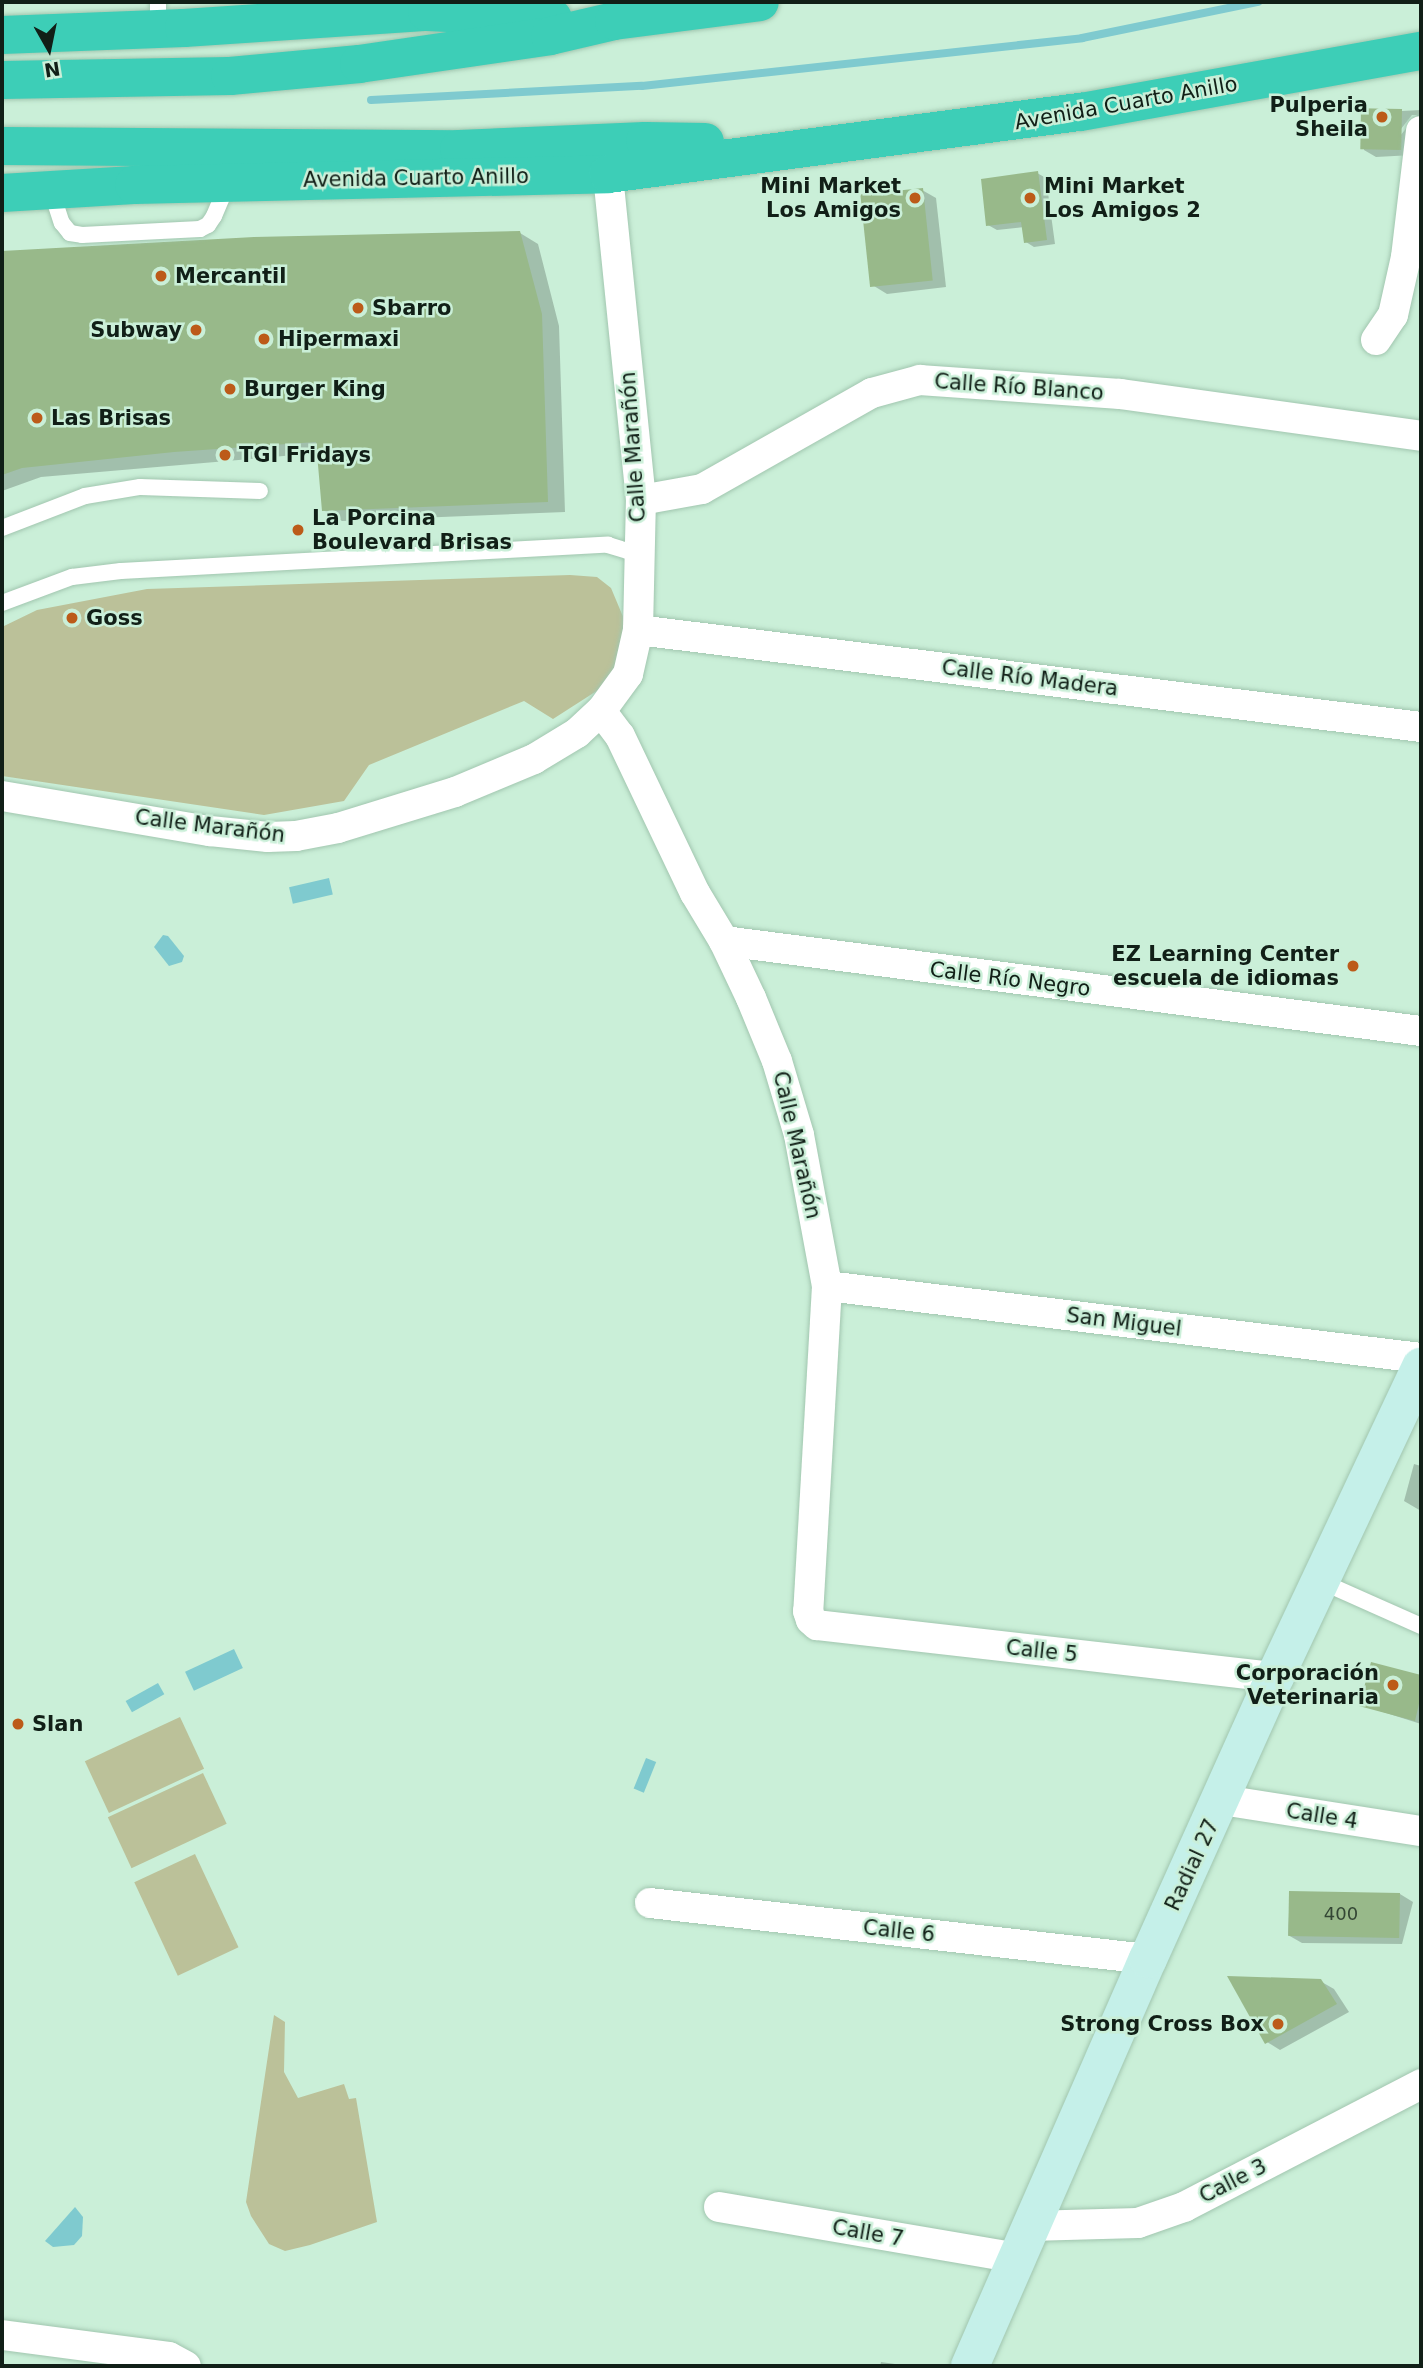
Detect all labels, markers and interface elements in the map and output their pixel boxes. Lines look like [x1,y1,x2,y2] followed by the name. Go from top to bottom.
[14,14,84,84] north arrow
[43,58,62,82] text: N
[1013,71,1239,135] street label: Avenida Cuarto Anillo
[1269,92,1368,142] place label: Pulperia Sheila
[1374,109,1390,125] marker: Pulperia Sheila
[303,163,529,193] street label: Avenida Cuarto Anillo
[760,173,901,223] place label: Mini Market Los Amigos
[1044,173,1201,223] place label: Mini Market Los Amigos 2
[907,190,923,206] marker: Mini Market Los Amigos
[1022,190,1038,206] marker: Mini Market Los Amigos 2
[175,263,287,289] place label: Mercantil
[153,268,169,284] marker: Mercantil
[372,295,451,321] place label: Sbarro
[350,300,366,316] marker: Sbarro
[90,317,182,343] place label: Subway
[188,322,204,338] marker: Subway
[278,326,399,352] place label: Hipermaxi
[256,331,272,347] marker: Hipermaxi
[934,369,1104,405] street label: Calle Río Blanco
[615,371,651,523] street label: Calle Marañón
[244,376,386,402] place label: Burger King
[222,381,238,397] marker: Burger King
[51,405,171,431] place label: Las Brisas
[29,410,45,426] marker: Las Brisas
[239,442,371,468] place label: TGI Fridays
[217,447,233,463] marker: TGI Fridays
[312,505,512,555] place label: La Porcina Boulevard Brisas
[290,522,306,538] marker: La Porcina Boulevard Brisas
[86,605,143,631] place label: Goss
[64,610,80,626] marker: Goss
[940,655,1120,701] street label: Calle Río Madera
[134,804,286,848] street label: Calle Marañón
[1111,941,1339,991] place label: EZ Learning Center escuela de idiomas
[928,957,1092,1001] street label: Calle Río Negro
[1345,958,1361,974] marker: EZ Learning Center escuela de idiomas
[768,1069,826,1221] street label: Calle Marañón
[1065,1302,1183,1342] street label: San Miguel
[1005,1635,1079,1667] street label: Calle 5
[1236,1660,1379,1710] place label: Corporación Veterinaria
[1385,1677,1401,1693] marker: Corporación Veterinaria
[32,1711,83,1737] place label: Slan
[10,1716,26,1732] marker: Slan
[1284,1798,1360,1834] street label: Calle 4
[1160,1815,1224,1915] street label: Radial 27
[1324,1903,1358,1925] house number: 400
[862,1915,936,1947] street label: Calle 6
[1060,2011,1264,2037] place label: Strong Cross Box
[1270,2016,1286,2032] marker: Strong Cross Box
[1195,2153,1271,2209] street label: Calle 3
[830,2214,906,2252] street label: Calle 7

